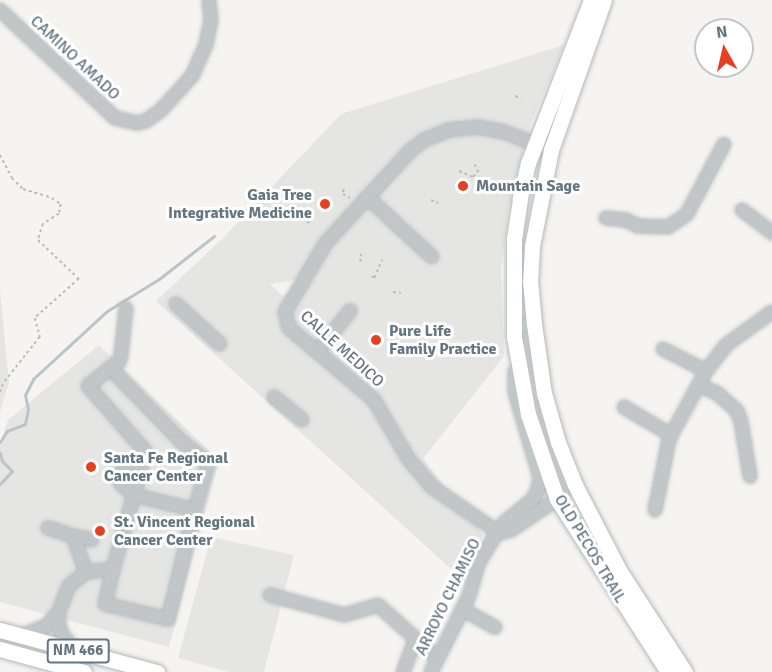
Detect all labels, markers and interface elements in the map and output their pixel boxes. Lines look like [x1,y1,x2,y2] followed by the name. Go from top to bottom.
[26,12,124,104] street label: CAMINO AMADO
[694,18,754,78] north arrow
[715,21,729,43] text: N
[476,176,580,196] place label: Mountain Sage
[454,177,472,195] marker: Mountain Sage
[168,185,312,223] place label: Gaia Tree Integrative Medicine
[316,195,334,213] marker: Gaia Tree Integrative Medicine
[296,307,388,391] street label: CALLE MEDICO
[389,321,496,359] place label: Pure Life Family Practice
[367,331,385,349] marker: Pure Life Family Practice
[104,448,228,486] place label: Santa Fe Regional Cancer Center
[82,458,100,476] marker: Santa Fe Regional Cancer Center
[550,491,630,607] street label: OLD PECOS TRAIL
[114,512,255,550] place label: St. Vincent Regional Cancer Center
[91,522,109,540] marker: St. Vincent Regional Cancer Center
[411,535,485,659] street label: ARROYO CHAMISO
[46,639,110,663] road number: NM 466

